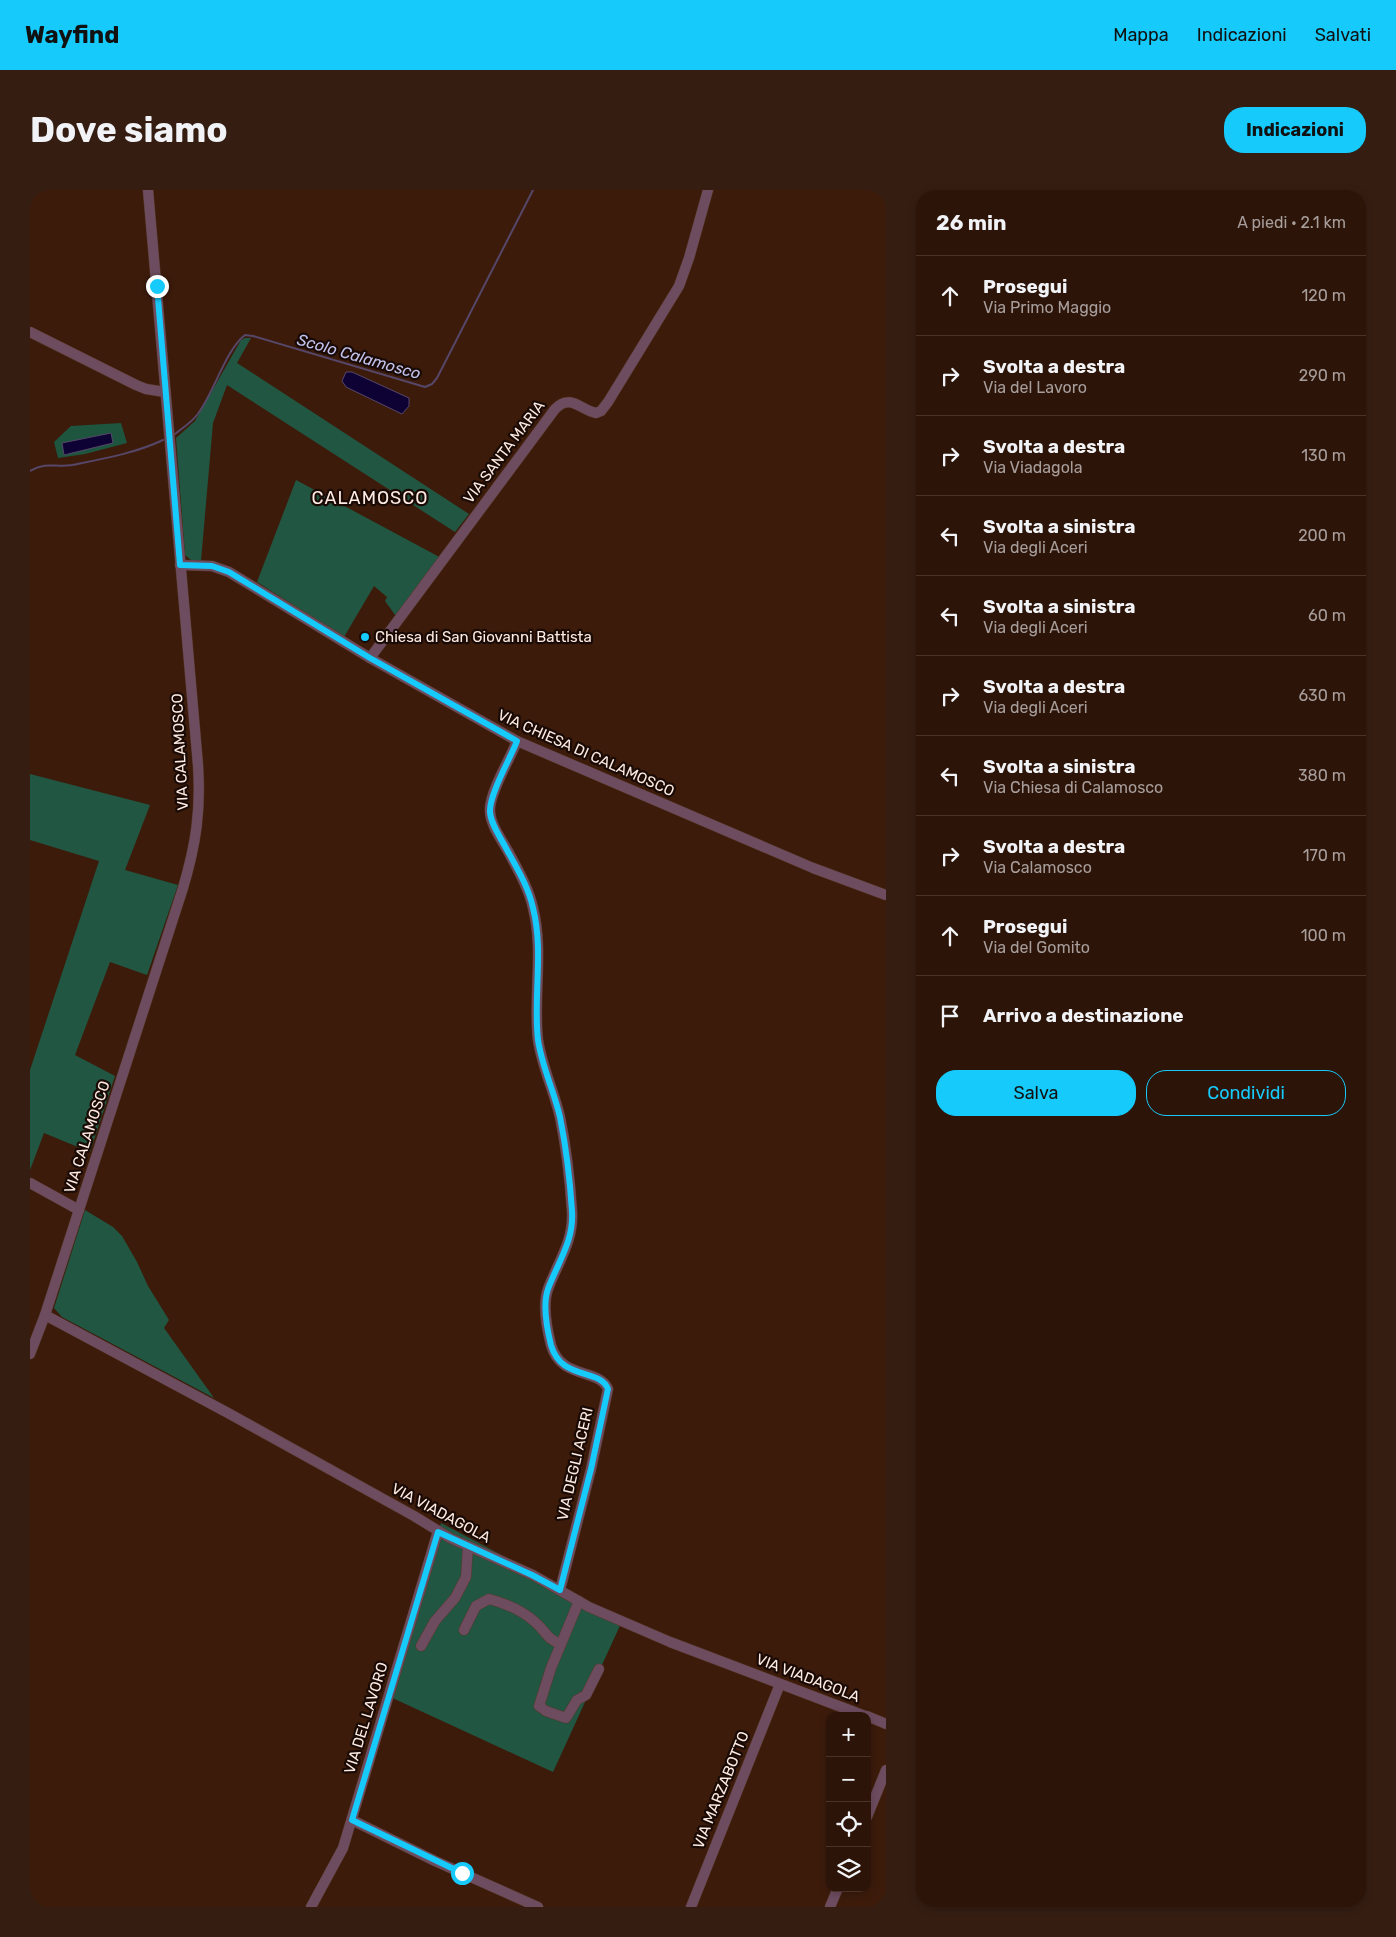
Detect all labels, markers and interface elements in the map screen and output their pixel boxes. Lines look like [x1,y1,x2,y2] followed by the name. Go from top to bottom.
[25,21,119,49] text: Wayfind
[1113,24,1169,46] text: Mappa
[1197,24,1287,46] text: Indicazioni
[1315,24,1371,46] text: Salvati
[1224,107,1366,153] button: Indicazioni
[30,109,228,151] text: Dove siamo
[936,210,1007,235] text: 26 min
[1237,213,1346,232] text: A piedi · 2.1 km
[146,275,169,298] route end
[983,275,1067,298] text: Prosegui
[936,282,964,310] icon: ahead
[1301,286,1346,305] text: 120 m
[983,298,1111,317] text: Via Primo Maggio
[295,330,423,383] water label: Scolo Calamosco
[983,355,1125,378] text: Svolta a destra
[936,362,964,390] icon: right
[1299,366,1346,385] text: 290 m
[983,378,1087,397] text: Via del Lavoro
[460,397,548,507] street label: VIA SANTA MARIA
[983,435,1125,458] text: Svolta a destra
[936,442,964,470] icon: right
[1301,446,1346,465] text: 130 m
[983,458,1083,477] text: Via Viadagola
[312,487,428,509] district label: CALAMOSCO
[983,515,1136,538] text: Svolta a sinistra
[936,522,964,550] icon: left
[1298,526,1346,545] text: 200 m
[983,538,1088,557] text: Via degli Aceri
[983,595,1136,618] text: Svolta a sinistra
[936,602,964,630] icon: left
[1308,606,1346,625] text: 60 m
[983,618,1088,637] text: Via degli Aceri
[375,628,592,646] place label: Chiesa di San Giovanni Battista
[359,631,371,643] marker: Chiesa di San Giovanni Battista
[983,675,1125,698] text: Svolta a destra
[936,682,964,710] icon: right
[1298,686,1346,705] text: 630 m
[168,693,192,811] street label: VIA CALAMOSCO
[983,698,1088,717] text: Via degli Aceri
[495,706,677,800] street label: VIA CHIESA DI CALAMOSCO
[983,755,1136,778] text: Svolta a sinistra
[936,762,964,790] icon: left
[1298,766,1346,785] text: 380 m
[983,778,1163,797] text: Via Chiesa di Calamosco
[983,835,1125,858] text: Svolta a destra
[936,842,964,870] icon: right
[1303,846,1346,865] text: 170 m
[983,858,1092,877] text: Via Calamosco
[983,915,1067,938] text: Prosegui
[936,922,964,950] icon: ahead
[1301,926,1346,945] text: 100 m
[983,938,1090,957] text: Via del Gomito
[936,1002,964,1030] icon: arrive
[983,1004,1184,1027] text: Arrivo a destinazione
[936,1070,1136,1116] button: Salva
[1146,1070,1346,1116] button: Condividi
[60,1078,114,1196] street label: VIA CALAMOSCO
[553,1406,597,1522] street label: VIA DEGLI ACERI
[388,1479,494,1547] street label: VIA VIADAGOLA
[754,1650,862,1706] street label: VIA VIADAGOLA
[340,1660,392,1776] street label: VIA DEL LAVORO
[826,1712,871,1892] map controls
[826,1712,871,1757] button: +
[689,1729,753,1851] street label: VIA MARZABOTTO
[826,1757,871,1802] button: −
[826,1802,871,1847] button: locate
[826,1847,871,1892] button: layers
[451,1862,474,1885] route start

